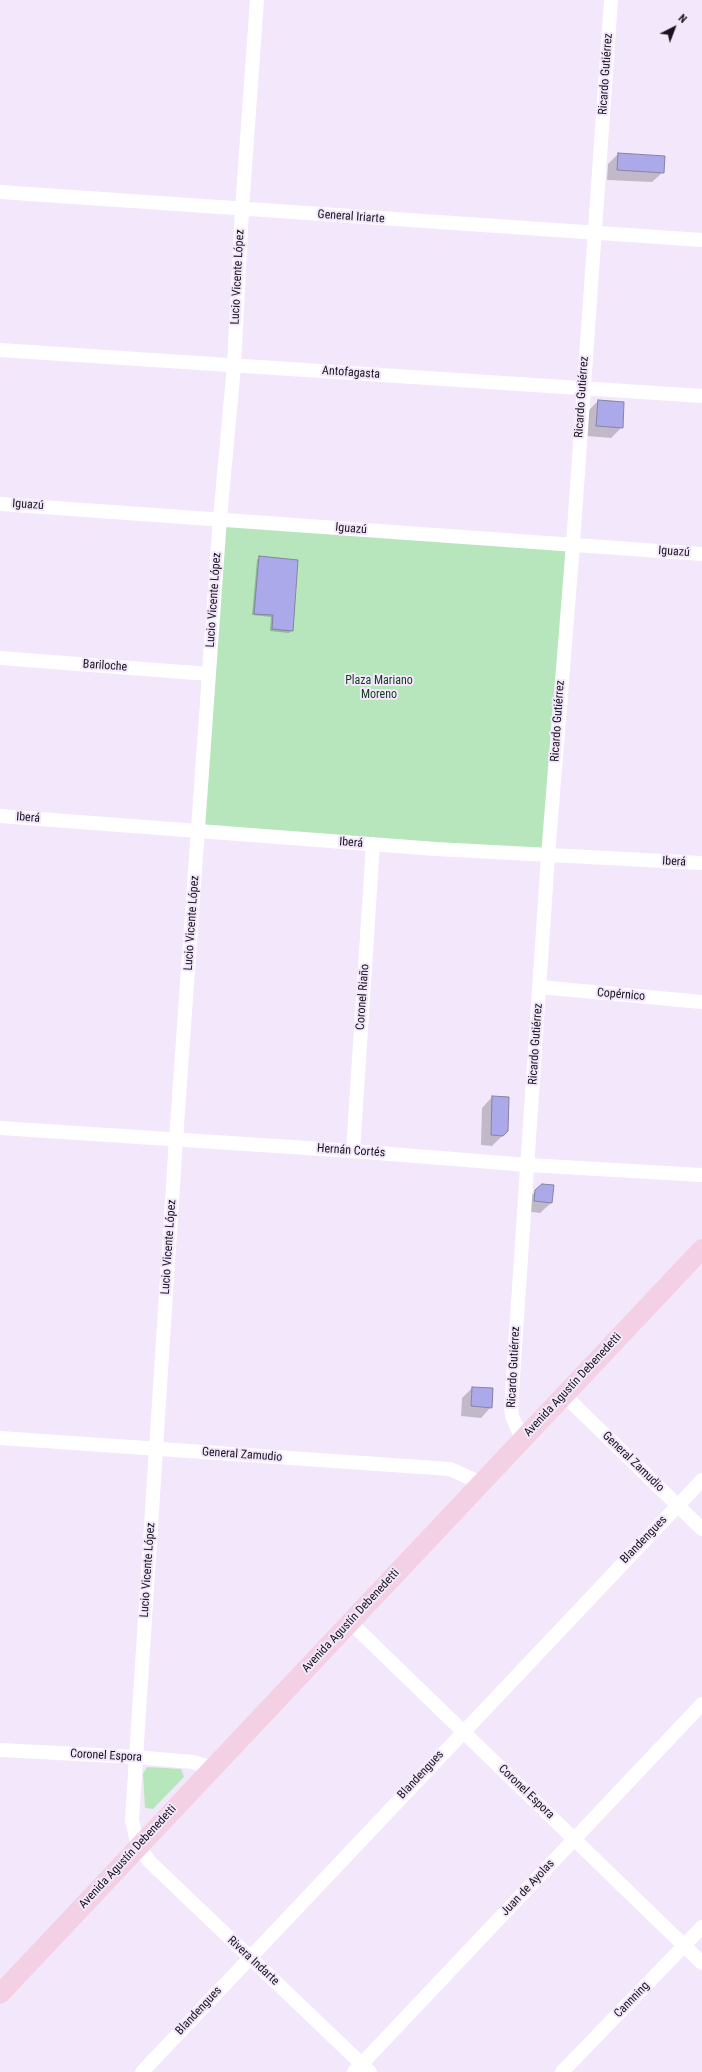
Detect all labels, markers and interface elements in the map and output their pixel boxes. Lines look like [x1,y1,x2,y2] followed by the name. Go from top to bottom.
[654,8,694,48] north arrow
[676,12,689,26] text: N
[596,33,616,115] street label: Ricardo Gutiérrez
[317,207,385,227] street label: General Iriarte
[228,229,248,325] street label: Lucio Vicente López
[572,356,592,438] street label: Ricardo Gutiérrez
[321,364,381,382] street label: Antofagasta
[12,497,44,513] street label: Iguazú
[335,520,367,538] street label: Iguazú
[658,544,690,560] street label: Iguazú
[203,552,225,648] street label: Lucio Vicente López
[82,657,128,675] street label: Bariloche
[345,674,413,702] park label: Plaza Mariano Moreno
[548,680,568,762] street label: Ricardo Gutiérrez
[16,810,40,826] street label: Iberá
[339,835,363,851] street label: Iberá
[662,854,686,870] street label: Iberá
[181,875,203,971] street label: Lucio Vicente López
[354,964,372,1030] street label: Coronel Riaño
[596,986,646,1004] street label: Copérnico
[526,1003,546,1085] street label: Ricardo Gutiérrez
[316,1141,386,1161] street label: Hernán Cortés
[158,1199,180,1295] street label: Lucio Vicente López
[505,1326,523,1408] street label: Ricardo Gutiérrez
[521,1330,625,1440] street label: Avenida Agustín Debenedetti
[599,1429,667,1495] street label: General Zamudio
[201,1445,283,1465] street label: General Zamudio
[618,1513,670,1567] street label: Blandengues
[137,1522,159,1618] street label: Lucio Vicente López
[299,1566,403,1676] street label: Avenida Agustín Debenedetti
[70,1747,142,1765] street label: Coronel Espora
[395,1748,447,1802] street label: Blandengues
[495,1762,557,1822] street label: Coronel Espora
[76,1802,180,1912] street label: Avenida Agustín Debenedetti
[498,1857,558,1919] street label: Juan de Ayolas
[224,1933,282,1989] street label: Rivera Indarte
[611,1979,653,2021] street label: Cannning
[173,1984,225,2038] street label: Blandengues

